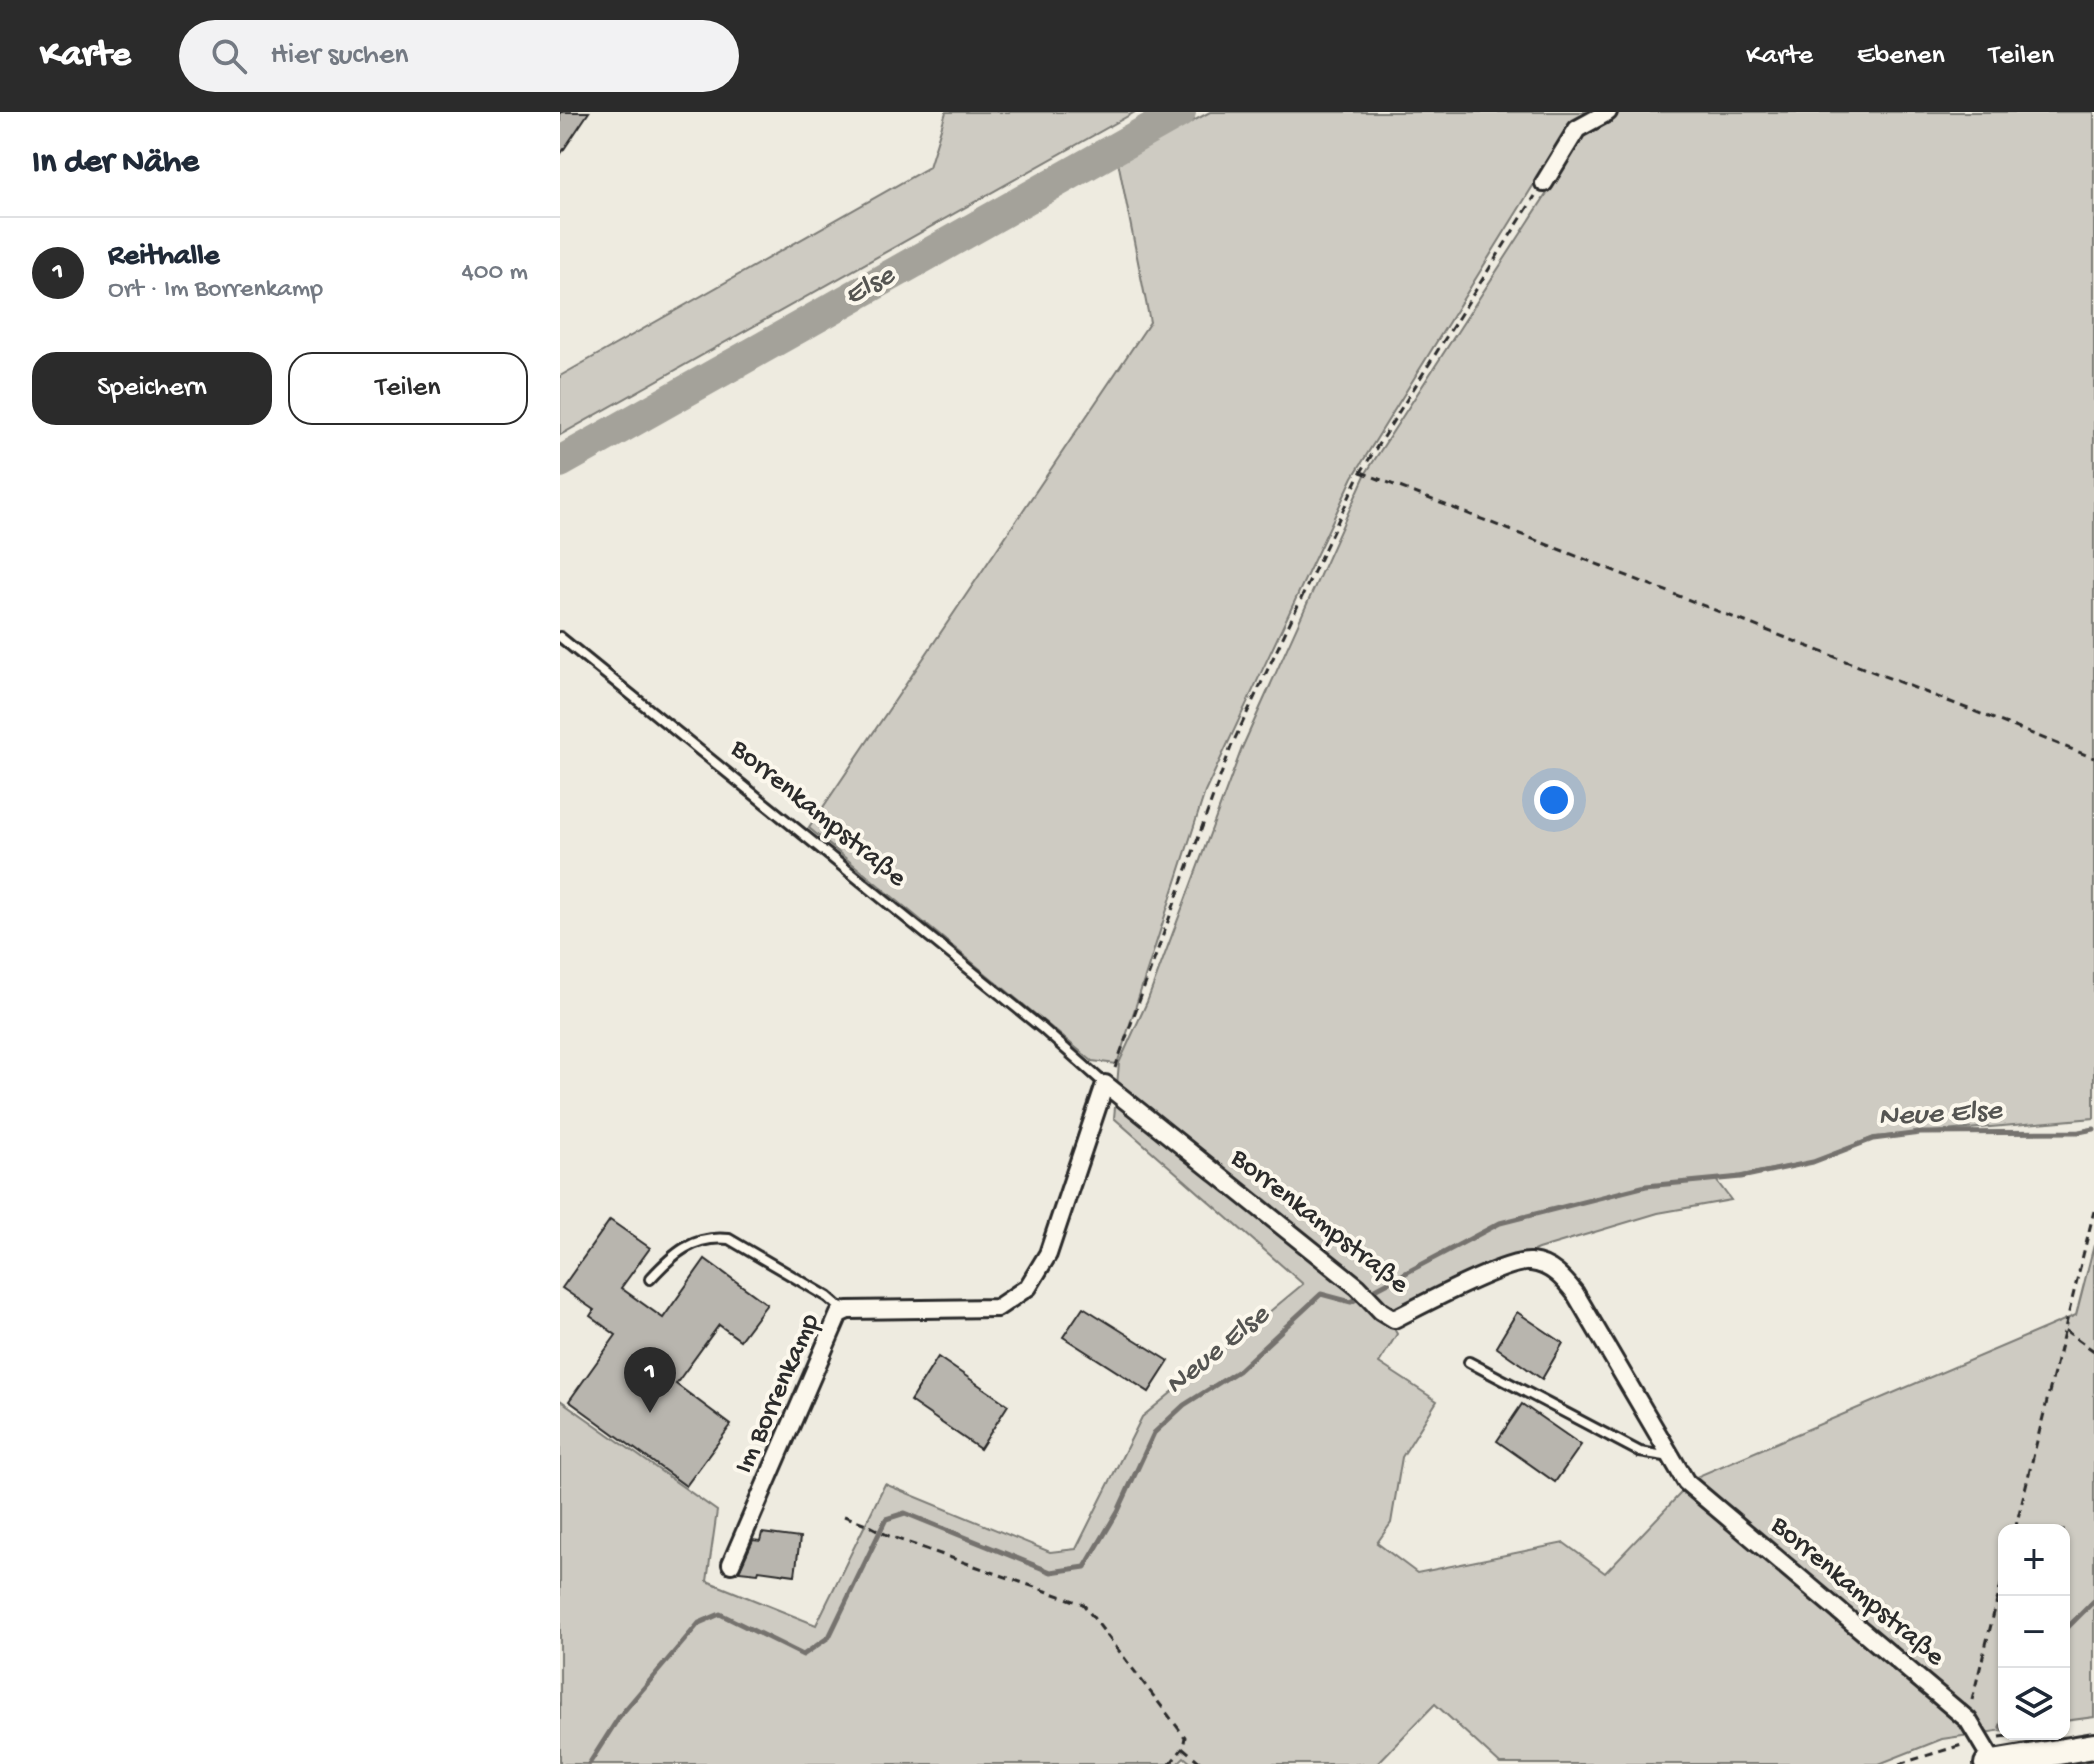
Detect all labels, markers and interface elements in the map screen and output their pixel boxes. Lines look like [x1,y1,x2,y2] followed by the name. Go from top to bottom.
[179,20,739,92] search box
[40,34,131,78] text: Karte
[207,34,251,78] icon: search
[271,39,409,74] text: Hier suchen
[1746,40,1813,73] text: Karte
[1857,40,1945,73] text: Ebenen
[1989,40,2054,73] text: Teilen
[32,144,199,184] text: In der Nähe
[108,240,219,275] text: Reithalle
[53,258,63,289] text: 1
[462,258,528,289] text: 400 m
[839,258,902,315] water label: Else
[108,275,323,306] text: Ort · Im Borrenkamp
[32,352,272,425] button: Speichern
[288,352,528,425] button: Teilen
[723,732,913,895] street label: Borrenkampstraße
[1534,780,1574,820] your location
[1877,1094,2004,1136] water label: Neue Else
[1223,1142,1415,1302] street label: Borrenkampstraße
[1159,1298,1278,1403] water label: Neue Else
[728,1309,828,1479] street label: Im Borrenkamp
[624,1347,676,1413] pin: 1
[1763,1509,1951,1675] street label: Borrenkampstraße
[1998,1524,2070,1740] map controls
[1998,1524,2070,1596] button: +
[1998,1596,2070,1668] button: −
[1998,1668,2070,1740] button: layers

